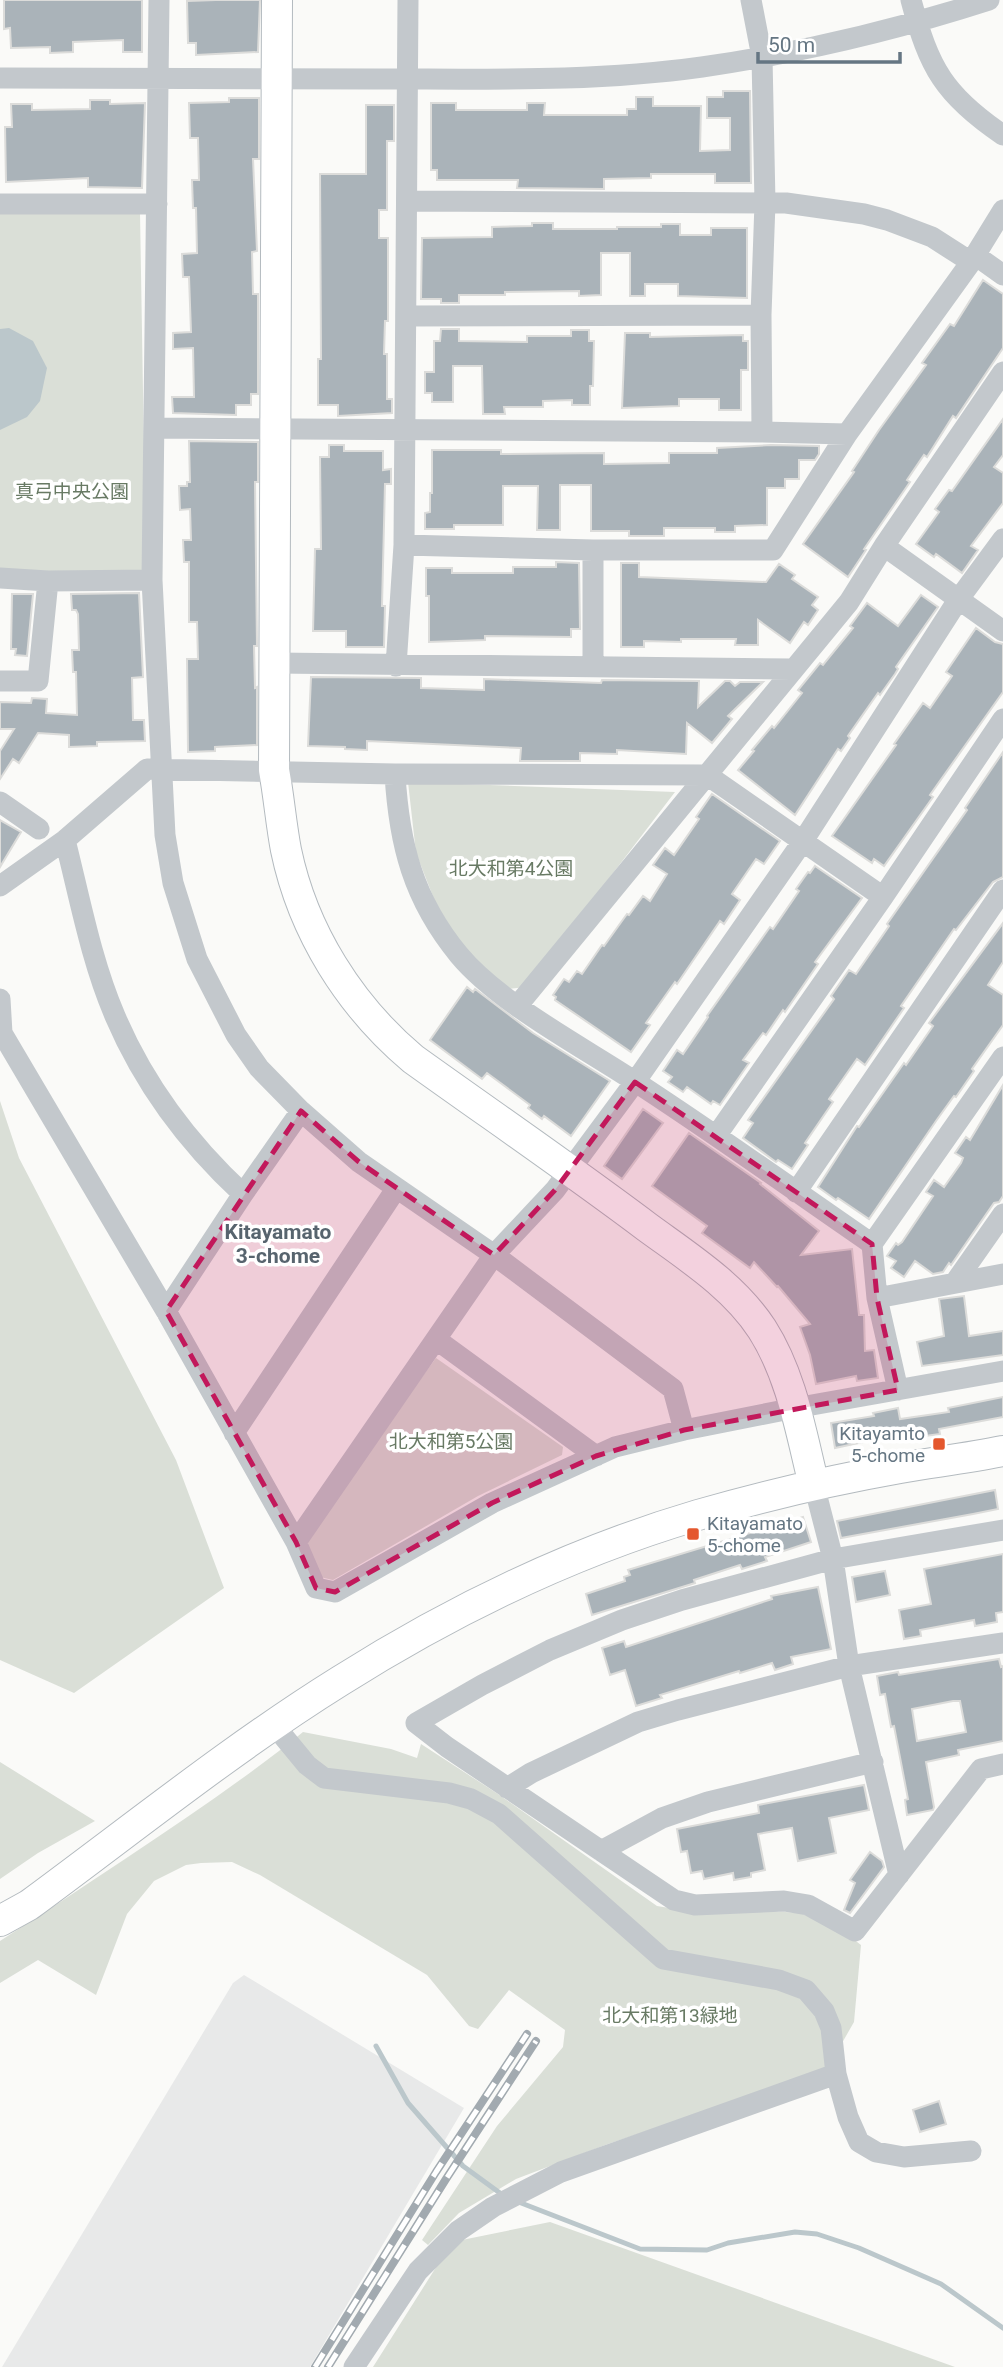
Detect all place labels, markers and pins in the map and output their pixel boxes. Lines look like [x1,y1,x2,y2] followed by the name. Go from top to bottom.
[839,1422,925,1467] place label: Kitayamto 5-chome
[931,1436,947,1452] marker: Kitayamto 5-chome
[707,1512,803,1557] place label: Kitayamato 5-chome
[685,1526,701,1542] marker: Kitayamato 5-chome

